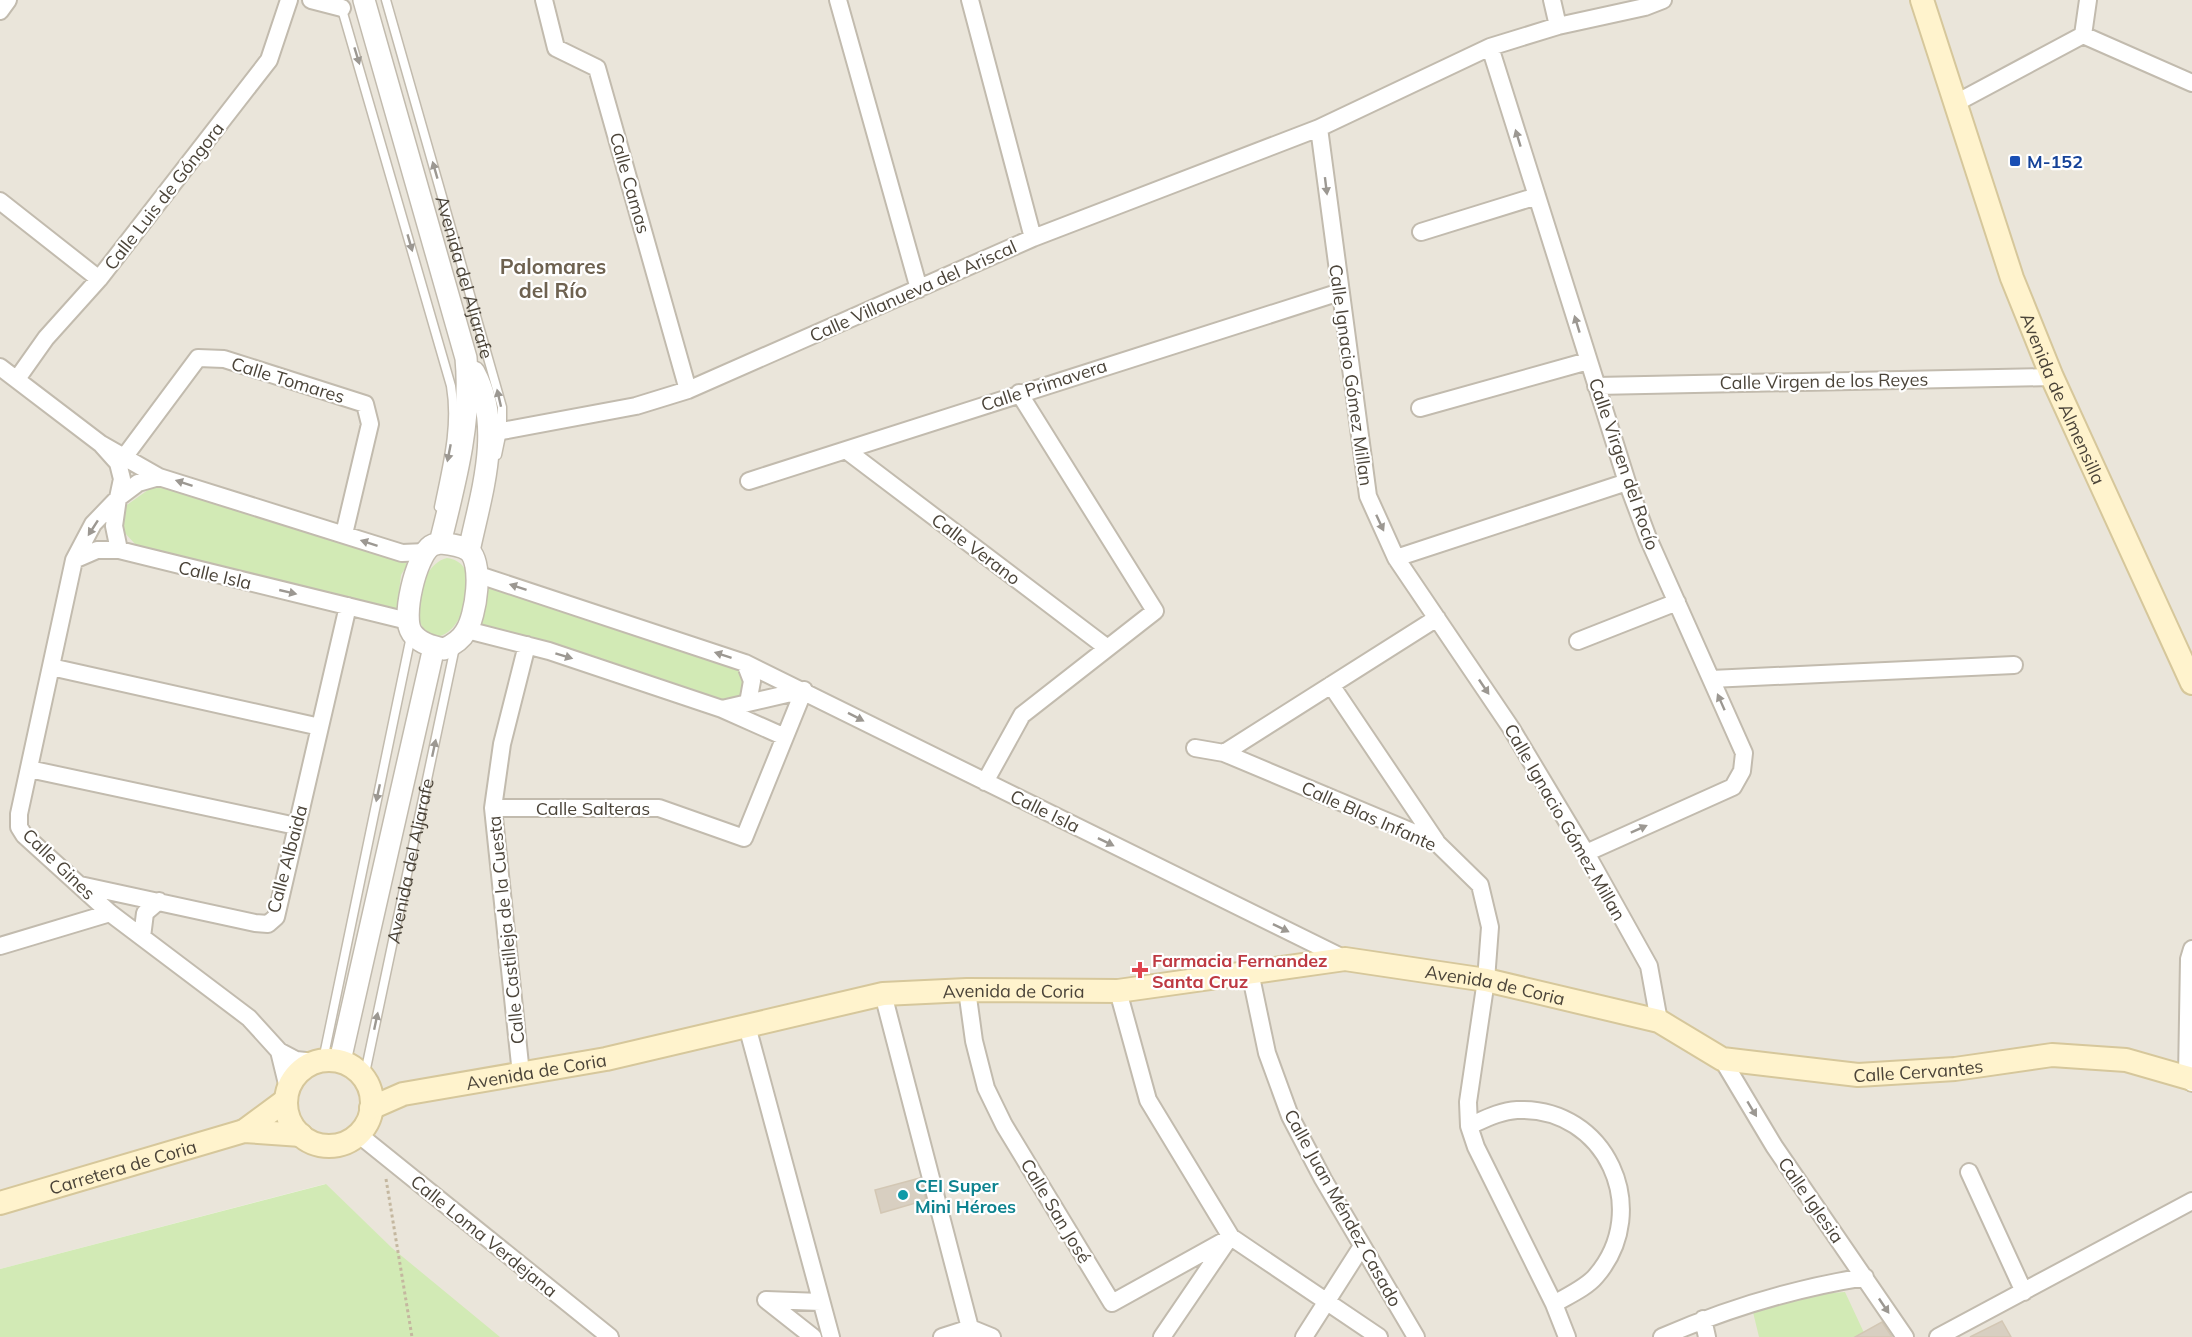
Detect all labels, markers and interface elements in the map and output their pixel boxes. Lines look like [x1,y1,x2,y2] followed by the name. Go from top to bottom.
[353,47,362,65] one-way arrow
[99,117,229,275] street label: Calle Luis de Góngora
[1513,129,1522,147] one-way arrow
[605,130,655,236] street label: Calle Camas
[2027,150,2083,173] place label: M-152
[2008,154,2022,168] marker: M-152
[430,161,439,179] one-way arrow
[1321,177,1331,196] one-way arrow
[431,193,499,361] street label: Avenida del Aljarafe
[406,235,415,253] one-way arrow
[806,235,1020,347] street label: Calle Villanueva del Ariscal
[500,253,606,303] district label: Palomares del Río
[1324,263,1378,487] street label: Calle Ignacio Gómez Millan
[2016,309,2111,488] street label: Avenida de Almensilla
[1572,315,1581,333] one-way arrow
[228,352,348,408] street label: Calle Tomares
[978,354,1110,416] street label: Calle Primavera
[1720,368,1929,394] street label: Calle Virgen de los Reyes
[1584,375,1664,553] street label: Calle Virgen del Rocío
[494,389,504,407] one-way arrow
[444,444,453,463] one-way arrow
[175,478,193,488] one-way arrow
[927,508,1025,590] street label: Calle Verano
[1375,514,1384,531] one-way arrow
[87,519,98,536] one-way arrow
[360,538,378,547] one-way arrow
[176,555,254,595] street label: Calle Isla
[509,582,527,592] one-way arrow
[279,588,298,598] one-way arrow
[714,650,732,660] one-way arrow
[555,652,573,661] one-way arrow
[1478,679,1490,695] one-way arrow
[1717,693,1726,710] one-way arrow
[848,712,865,721] one-way arrow
[1499,719,1631,925] street label: Calle Ignacio Gómez Millan
[430,738,439,757] one-way arrow
[381,776,439,946] street label: Avenida del Aljarafe
[1298,776,1440,856] street label: Calle Blas Infante
[373,784,382,803] one-way arrow
[1006,784,1084,838] street label: Calle Isla
[536,797,650,820] street label: Calle Salteras
[262,802,312,916] street label: Calle Albaida
[483,815,529,1045] street label: Calle Castilleja de la Cuesta
[18,824,100,904] street label: Calle Gines
[1631,824,1648,833] one-way arrow
[1097,837,1114,846] one-way arrow
[1272,923,1289,932] one-way arrow
[1152,949,1328,993] place label: Farmacia Fernandez Santa Cruz
[1424,960,1567,1010] street label: Avenida de Coria
[1133,963,1147,977] marker: Farmacia Fernandez Santa Cruz
[942,978,1085,1003] street label: Avenida de Coria
[372,1011,381,1030] one-way arrow
[464,1048,608,1094] street label: Avenida de Coria
[1853,1054,1985,1087] street label: Calle Cervantes
[1747,1101,1758,1117] one-way arrow
[1279,1105,1407,1311] street label: Calle Juan Méndez Casado
[46,1134,199,1199] street label: Carretera de Coria
[1773,1153,1849,1247] street label: Calle Iglesia
[1016,1154,1096,1268] street label: Calle San José
[406,1170,562,1302] street label: Calle Loma Verdejana
[915,1174,1016,1218] place label: CEI Super Mini Héroes
[896,1188,910,1202] marker: CEI Super Mini Héroes
[1878,1298,1889,1314] one-way arrow

